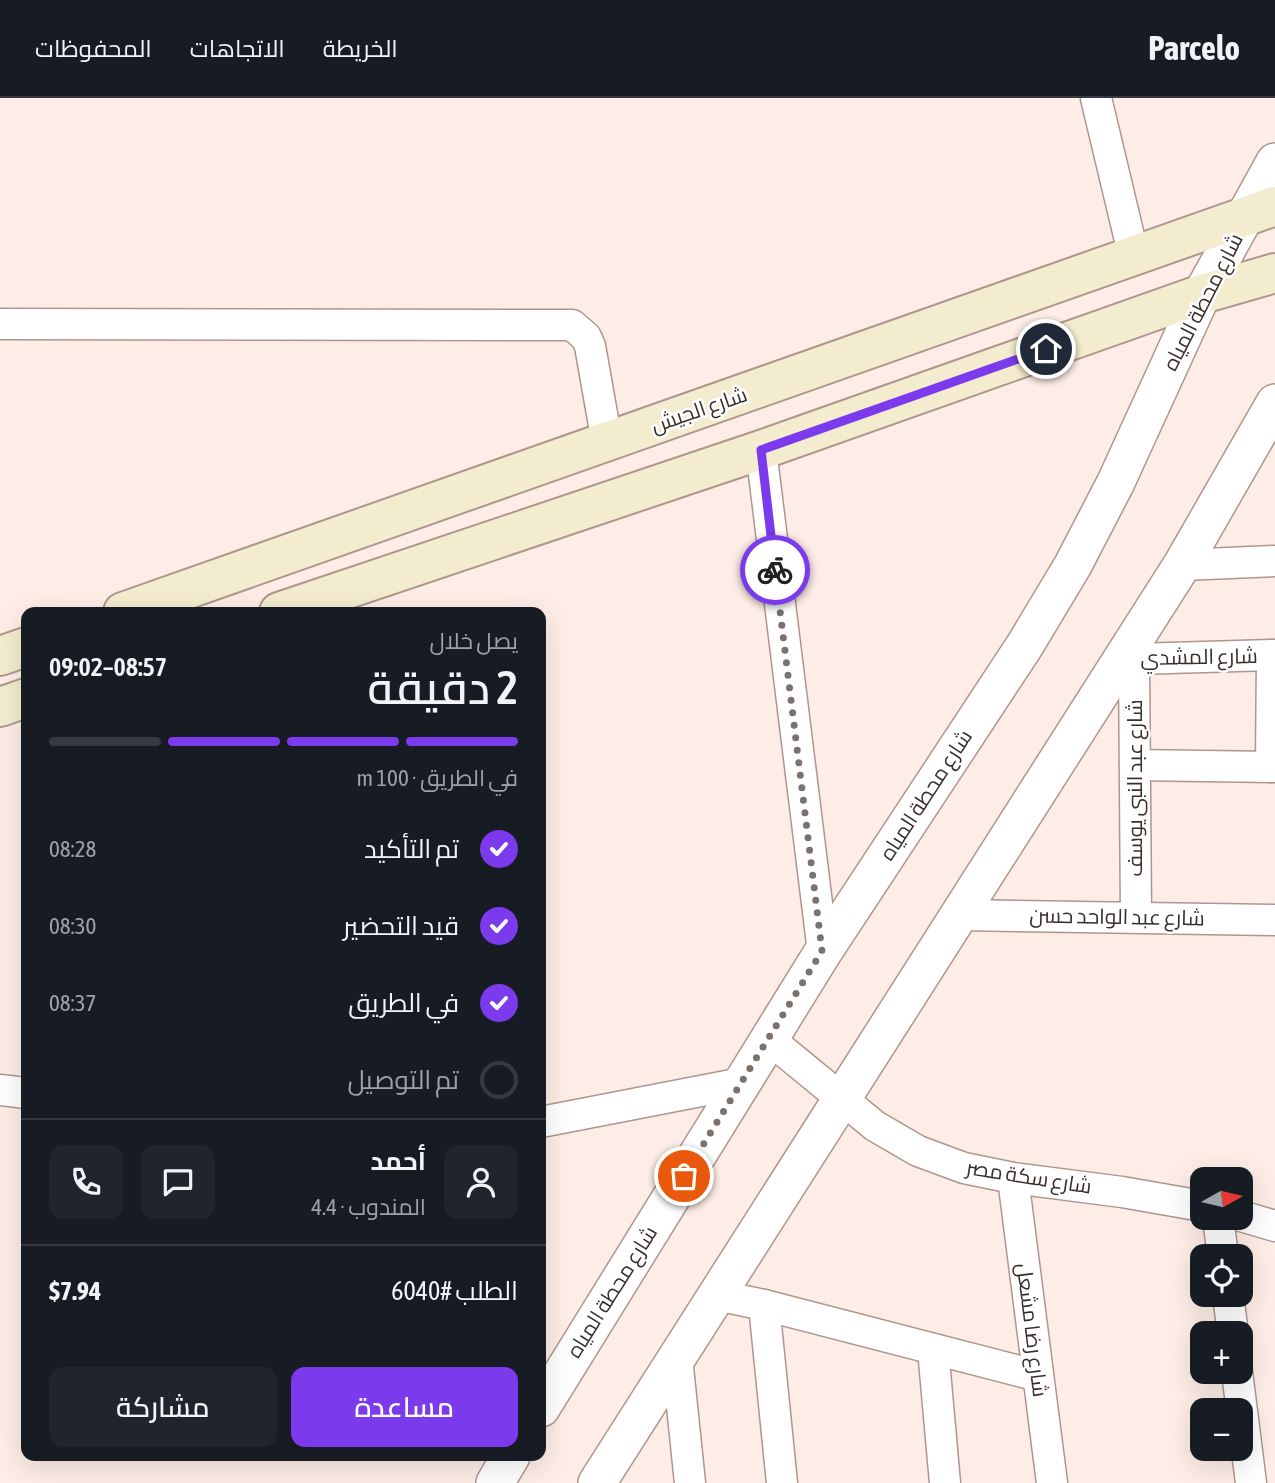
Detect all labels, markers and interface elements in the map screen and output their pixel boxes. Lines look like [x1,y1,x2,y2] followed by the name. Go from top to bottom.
[1148,29,1240,67] text: Parcelo
[35,35,152,62] text: المحفوظات
[190,35,285,62] text: الاتجاهات
[323,35,398,62] text: الخريطة
[1157,229,1250,375] street label: شارع محطة المياه
[1016,319,1076,379] pin
[1027,330,1065,368] icon: home
[647,381,751,440] street label: شارع الجيش
[740,535,810,605] courier
[756,551,794,589] icon: bike
[429,628,518,654] text: يصل خلال
[1140,643,1258,674] street label: شارع المشدي
[49,652,167,682] text: 08:57–09:02
[368,661,518,714] text: 2 دقيقة
[1122,699,1149,877] street label: شارع عبد النبى يوسف
[874,725,979,866] street label: شارع محطة المياه
[357,765,518,791] text: في الطريق · 100 m
[480,830,518,868] icon: check
[364,834,459,864] text: تم التأكيد
[49,836,96,862] text: 08:28
[1029,902,1205,933] street label: شارع عبد الواحد حسن
[480,907,518,945] icon: check
[343,911,459,941] text: قيد التحضير
[49,913,96,939] text: 08:30
[480,984,518,1022] icon: check
[348,988,459,1018] text: في الطريق
[49,990,96,1016] text: 08:37
[347,1065,459,1095] text: تم التوصيل
[49,1145,123,1219] button: phone
[141,1145,215,1219] button: chat
[444,1145,518,1219] button: person
[370,1146,426,1176] text: أحمد
[654,1146,714,1206] pin
[963,1154,1094,1201] street label: شارع سكة مصر
[665,1157,703,1195] icon: bag
[1190,1167,1253,1230] north arrow
[1190,1167,1253,1461] map controls
[311,1194,426,1220] text: المندوب · 4.4
[561,1221,664,1363] street label: شارع محطة المياه
[1190,1244,1253,1307] button: locate
[1010,1261,1053,1399] street label: شارع رضا مشعل
[49,1276,101,1306] text: $7.94
[391,1276,518,1306] text: الطلب #6040
[1190,1321,1253,1384] button: +
[49,1367,277,1447] button: مشاركة
[291,1367,518,1447] button: مساعدة
[1190,1398,1253,1461] button: −

